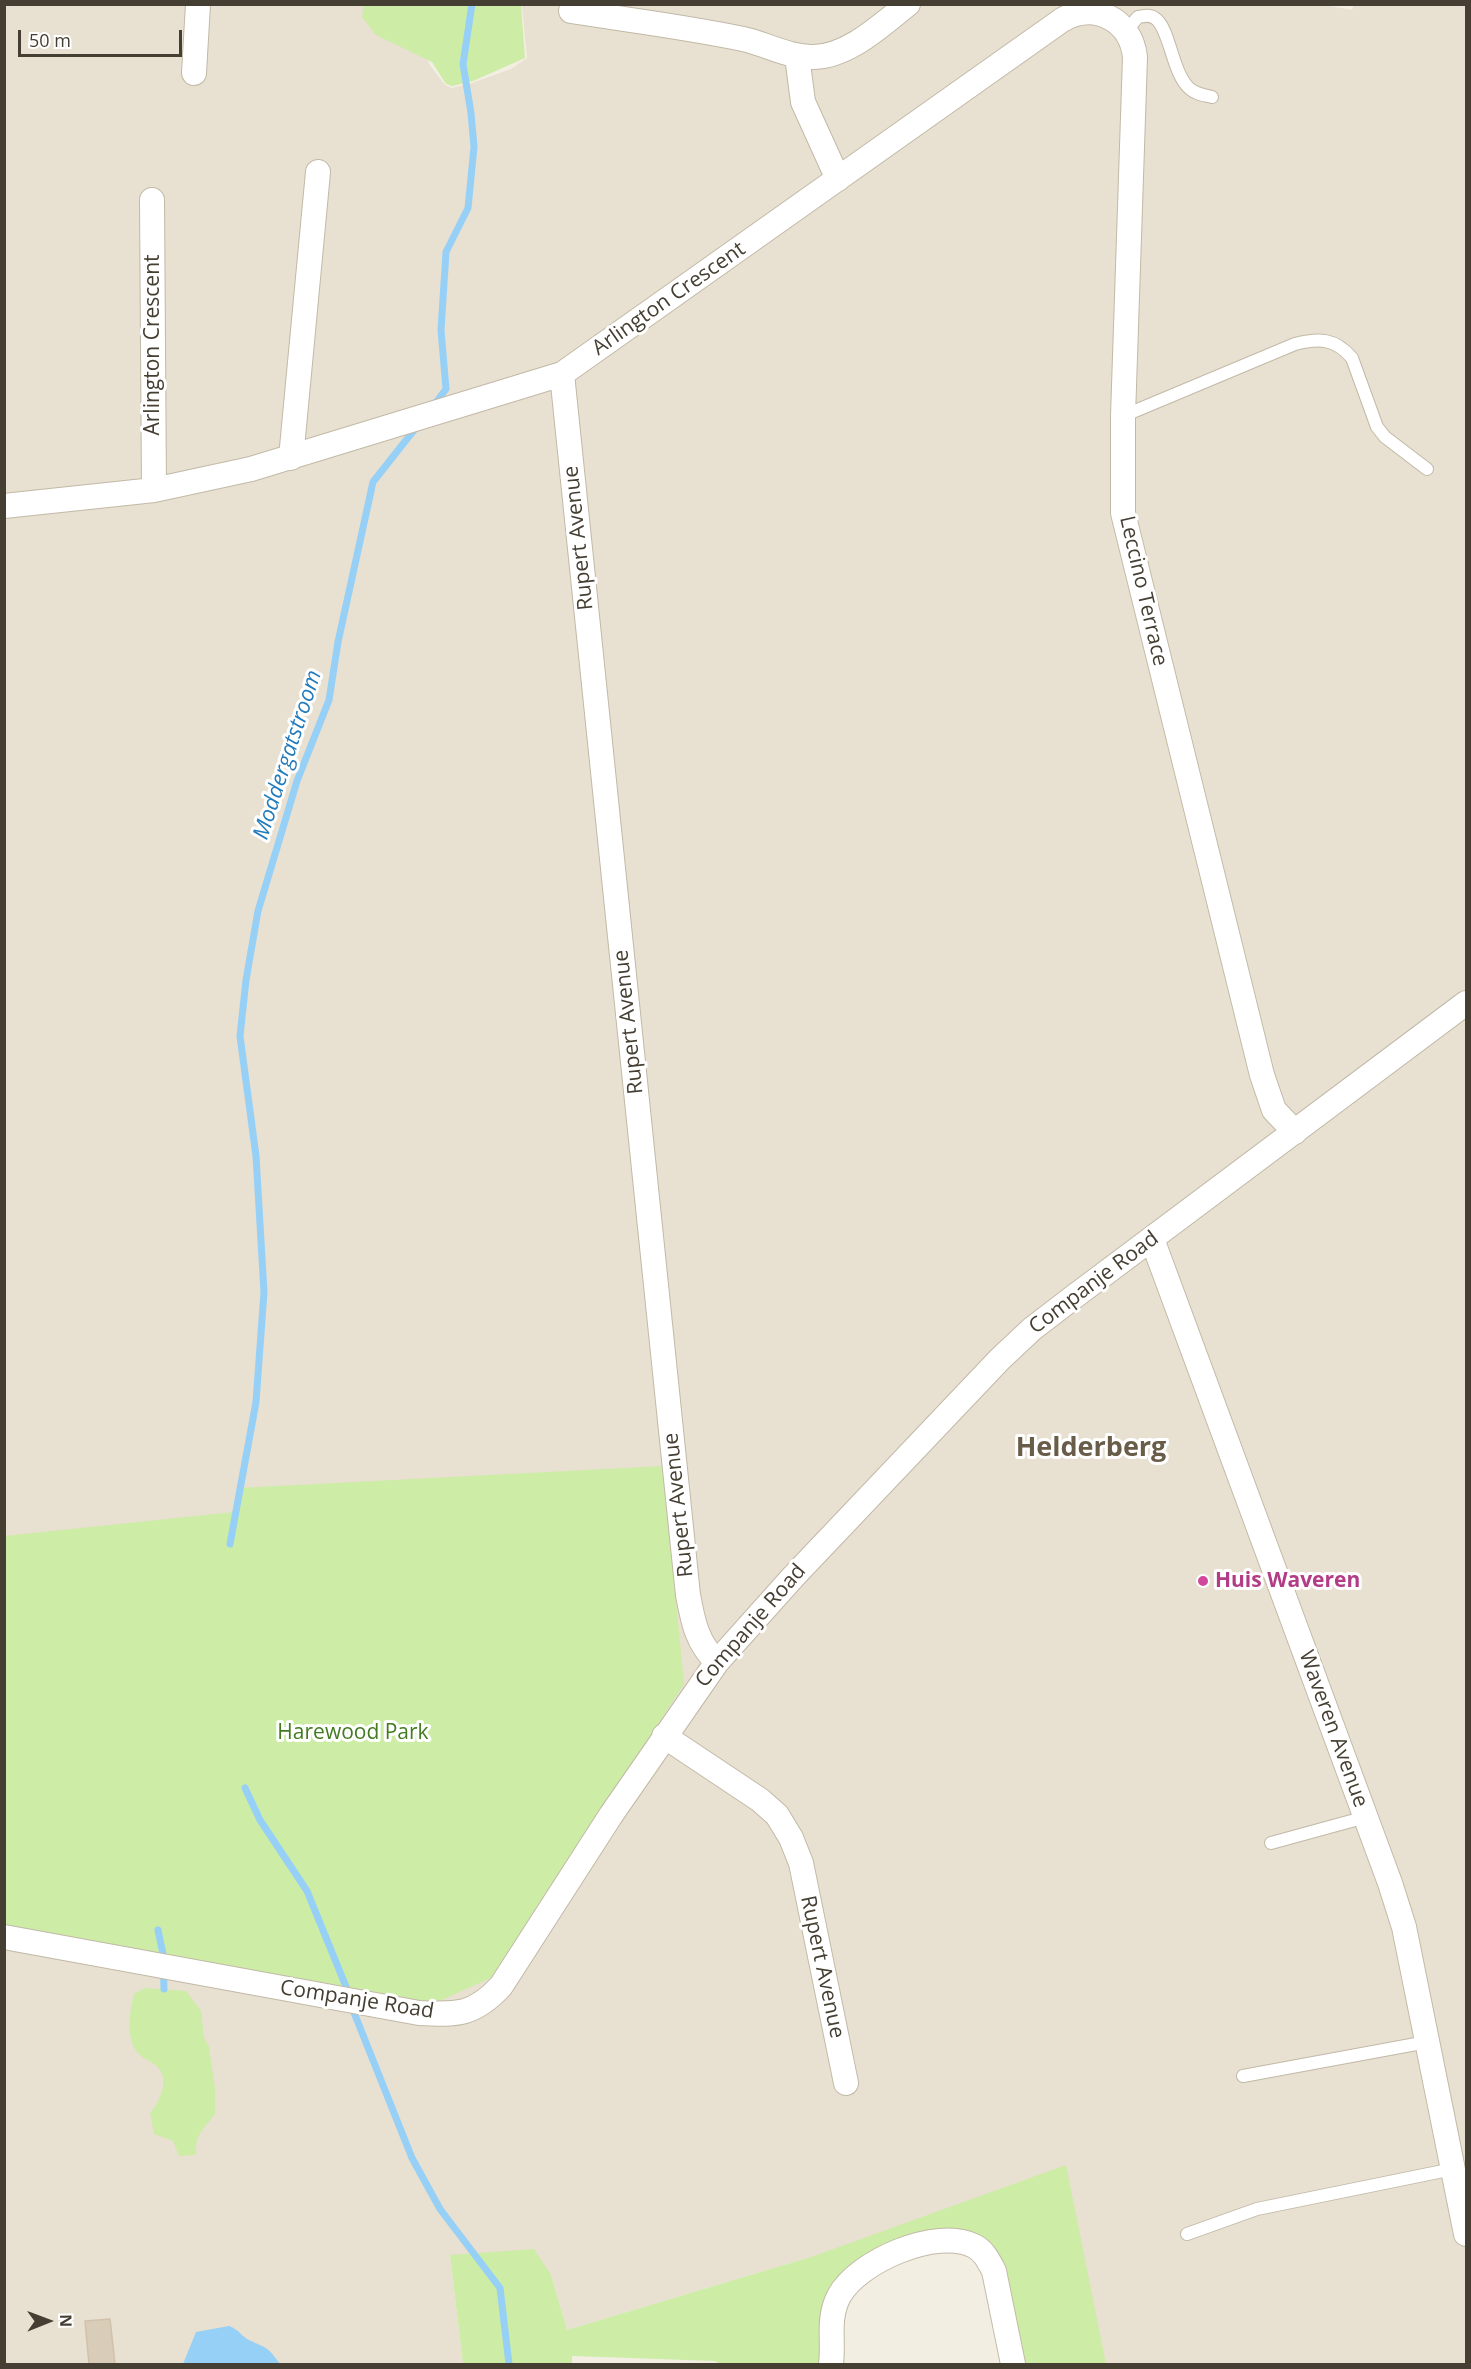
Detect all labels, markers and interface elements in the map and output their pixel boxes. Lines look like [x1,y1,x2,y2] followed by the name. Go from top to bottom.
[21,18,184,56] scale bar
[29,28,71,52] text: 50 m
[588,237,750,361] street label: Arlington Crescent
[140,254,166,436] street label: Arlington Crescent
[559,465,599,611] street label: Rupert Avenue
[1113,514,1173,668] street label: Leccino Terrace
[248,667,328,843] water label: Moddergatstroom
[609,949,649,1095] street label: Rupert Avenue
[1024,1226,1164,1340] street label: Companje Road
[659,1432,699,1578] street label: Rupert Avenue
[1016,1432,1166,1464] district label: Helderberg
[691,1559,811,1693] street label: Companje Road
[1215,1568,1360,1594] place label: Huis Waveren
[1196,1574,1210,1588] marker: Huis Waveren
[1293,1647,1373,1811] street label: Waveren Avenue
[277,1720,429,1746] park label: Harewood Park
[795,1893,849,2041] street label: Rupert Avenue
[278,1975,436,2025] street label: Companje Road
[18,2291,78,2351] north arrow
[55,2314,77,2327] text: N

